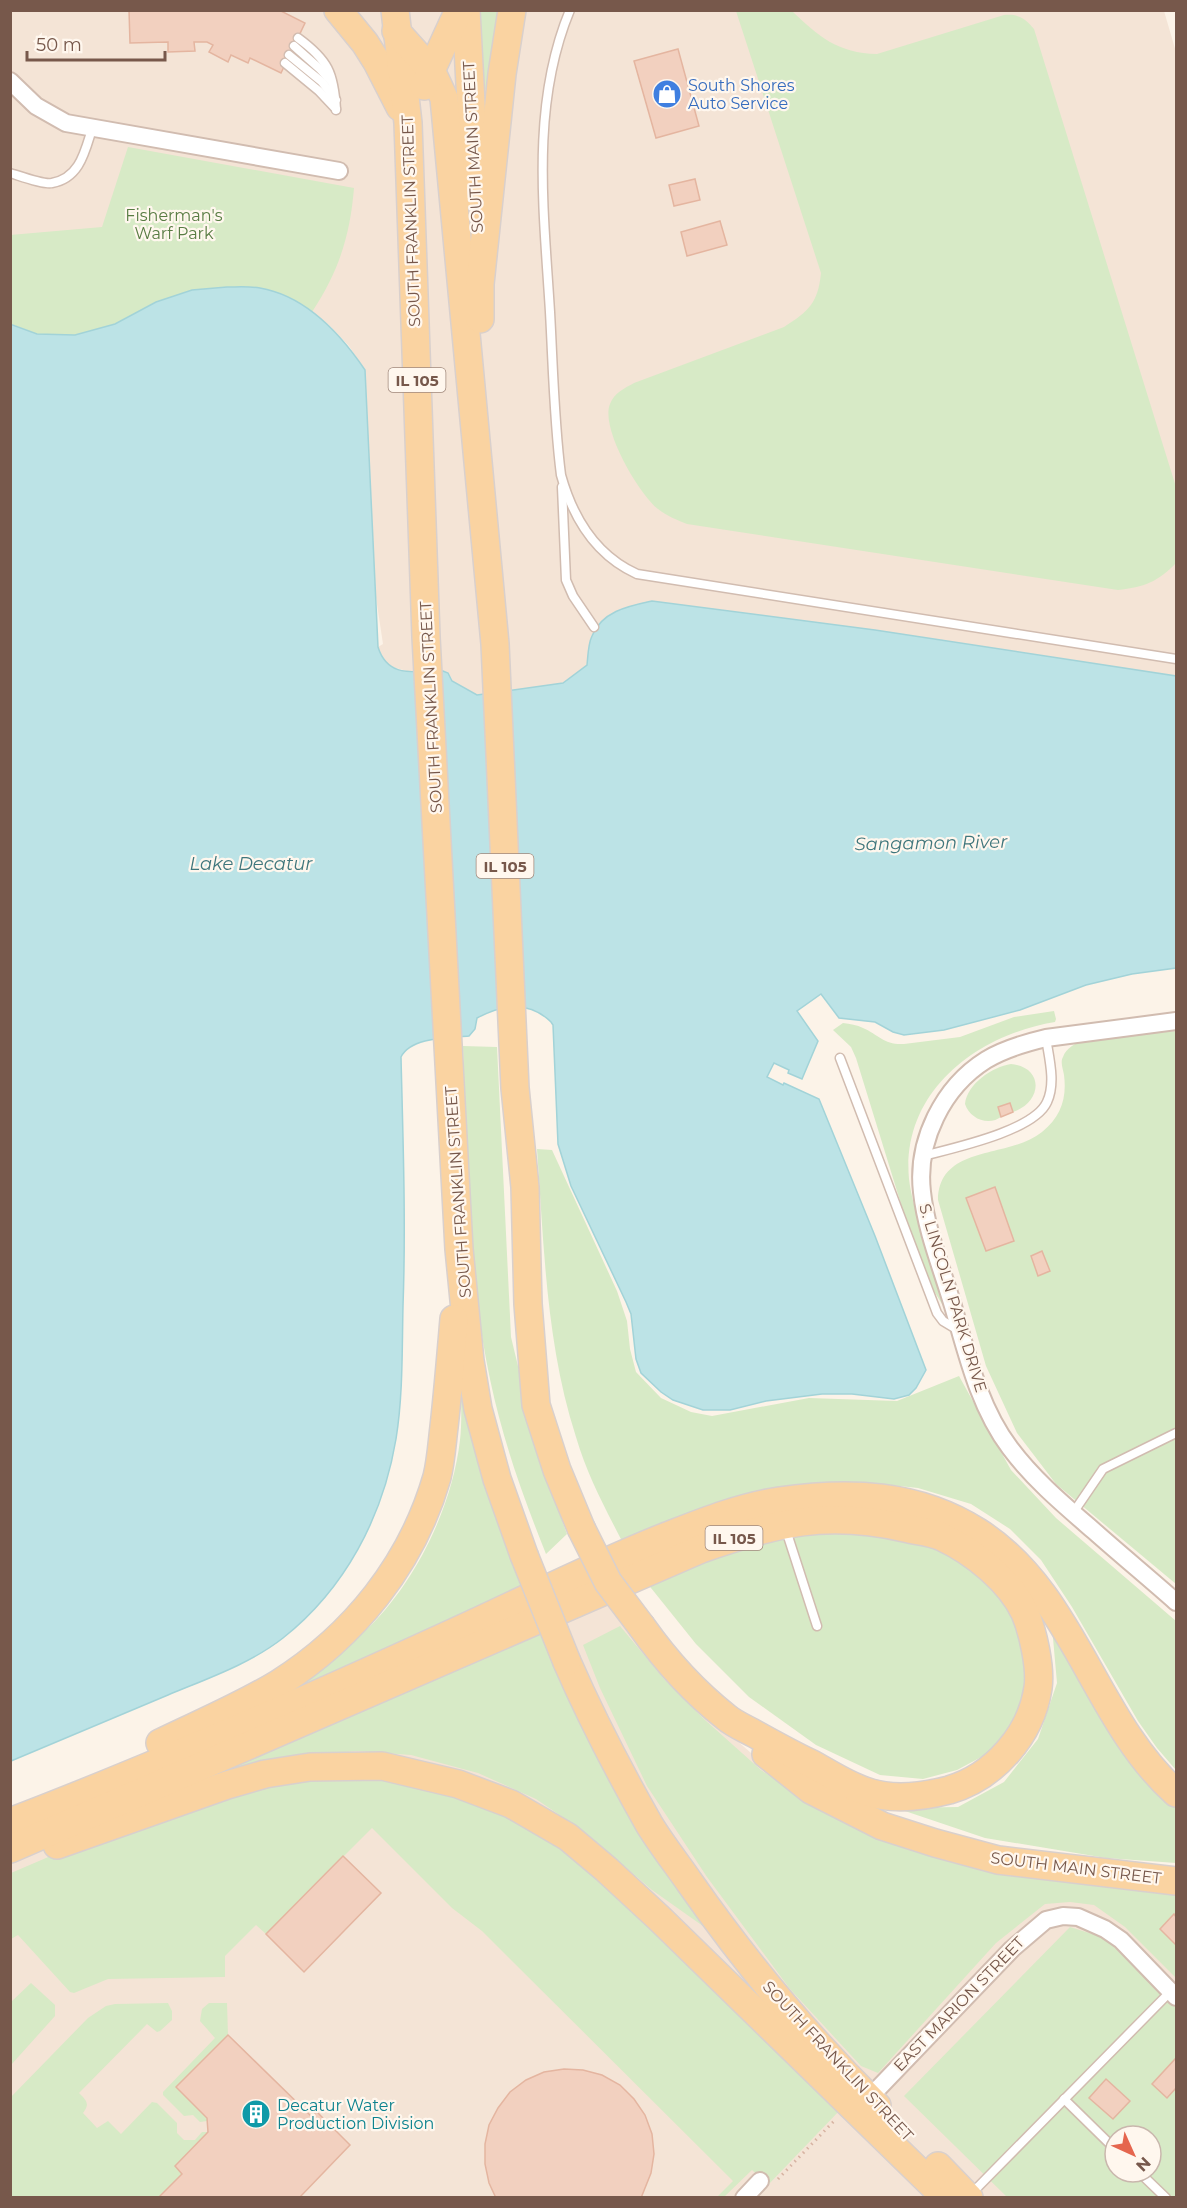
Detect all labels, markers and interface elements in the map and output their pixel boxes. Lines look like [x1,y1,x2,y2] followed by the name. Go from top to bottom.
[27,24,165,62] scale bar
[36,34,82,56] text: 50 m
[459,60,487,233] street label: SOUTH MAIN STREET
[688,76,795,113] place label: South Shores Auto Service
[651,78,683,110] shop icon: South Shores Auto Service
[398,114,424,327] street label: SOUTH FRANKLIN STREET
[125,206,223,243] park label: Fisherman's Warf Park
[388,368,446,392] road number: IL 105
[416,600,446,813] street label: SOUTH FRANKLIN STREET
[854,831,1008,855] water label: Sangamon River
[189,853,313,875] water label: Lake Decatur
[476,854,534,878] road number: IL 105
[441,1085,475,1298] street label: SOUTH FRANKLIN STREET
[915,1201,991,1395] street label: S. LINCOLN PARK DRIVE
[706,1526,762,1550] road number: IL 105
[990,1848,1163,1888] street label: SOUTH MAIN STREET
[890,1932,1029,2075] street label: EAST MARION STREET
[759,1977,918,2146] street label: SOUTH FRANKLIN STREET
[277,2096,434,2133] place label: Decatur Water Production Division
[240,2098,272,2130] building icon: Decatur Water Production Division
[1103,2124,1163,2184] north arrow
[1132,2153,1155,2176] text: N

